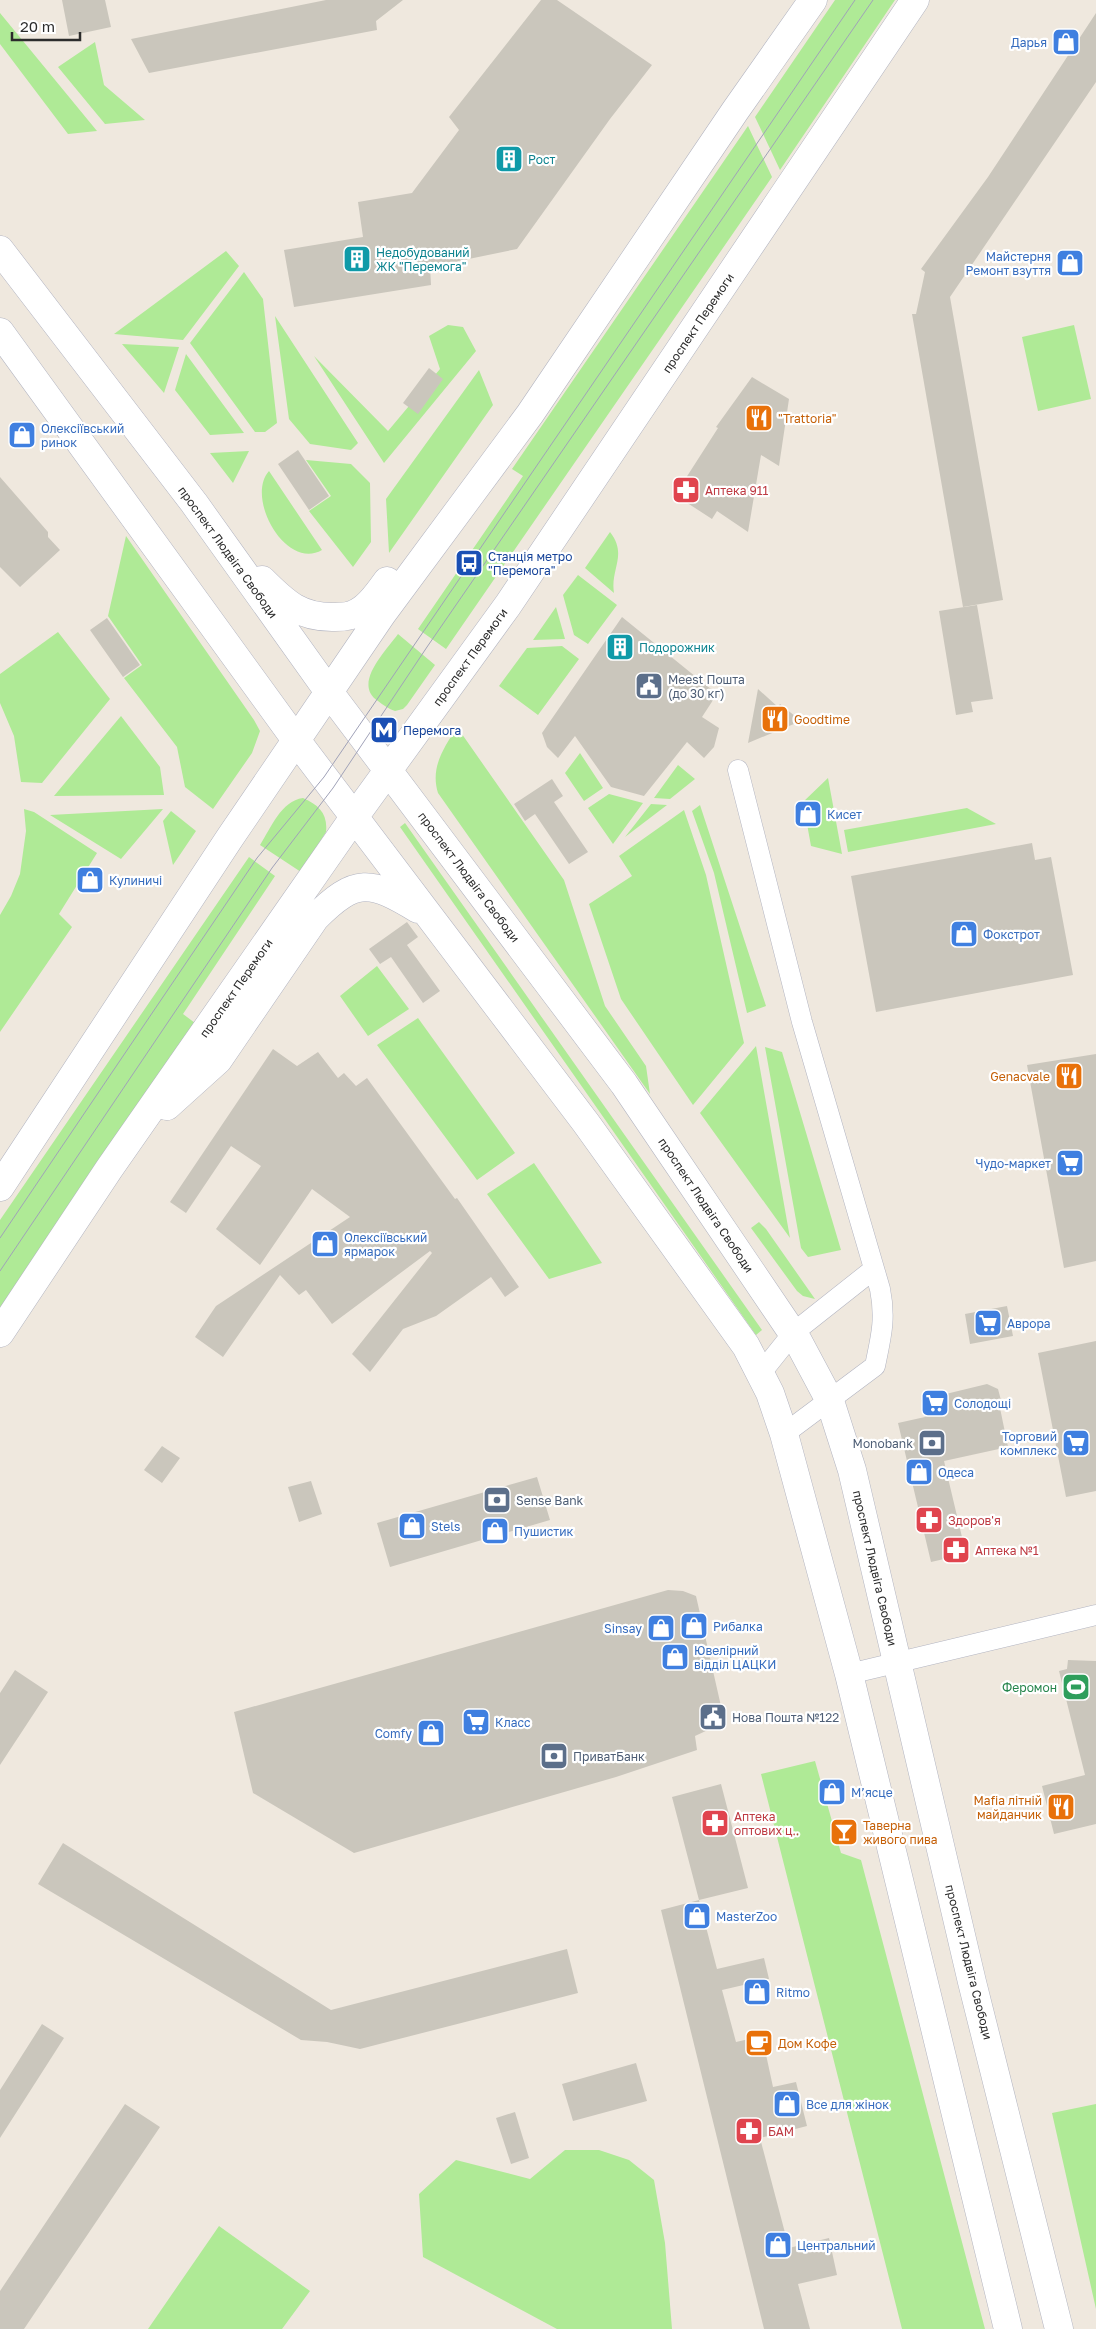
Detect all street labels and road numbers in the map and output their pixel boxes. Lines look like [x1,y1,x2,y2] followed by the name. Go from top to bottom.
[659,270,737,376] street label: проспект Перемоги
[175,483,281,621] street label: проспект Людвіга Свободи
[429,605,511,709] street label: проспект Перемоги
[415,809,523,945] street label: проспект Людвіга Свободи
[196,936,276,1040] street label: проспект Перемоги
[655,1135,757,1275] street label: проспект Людвіга Свободи
[850,1489,900,1647] street label: проспект Людвіга Свободи
[942,1883,996,2041] street label: проспект Людвіга Свободи

